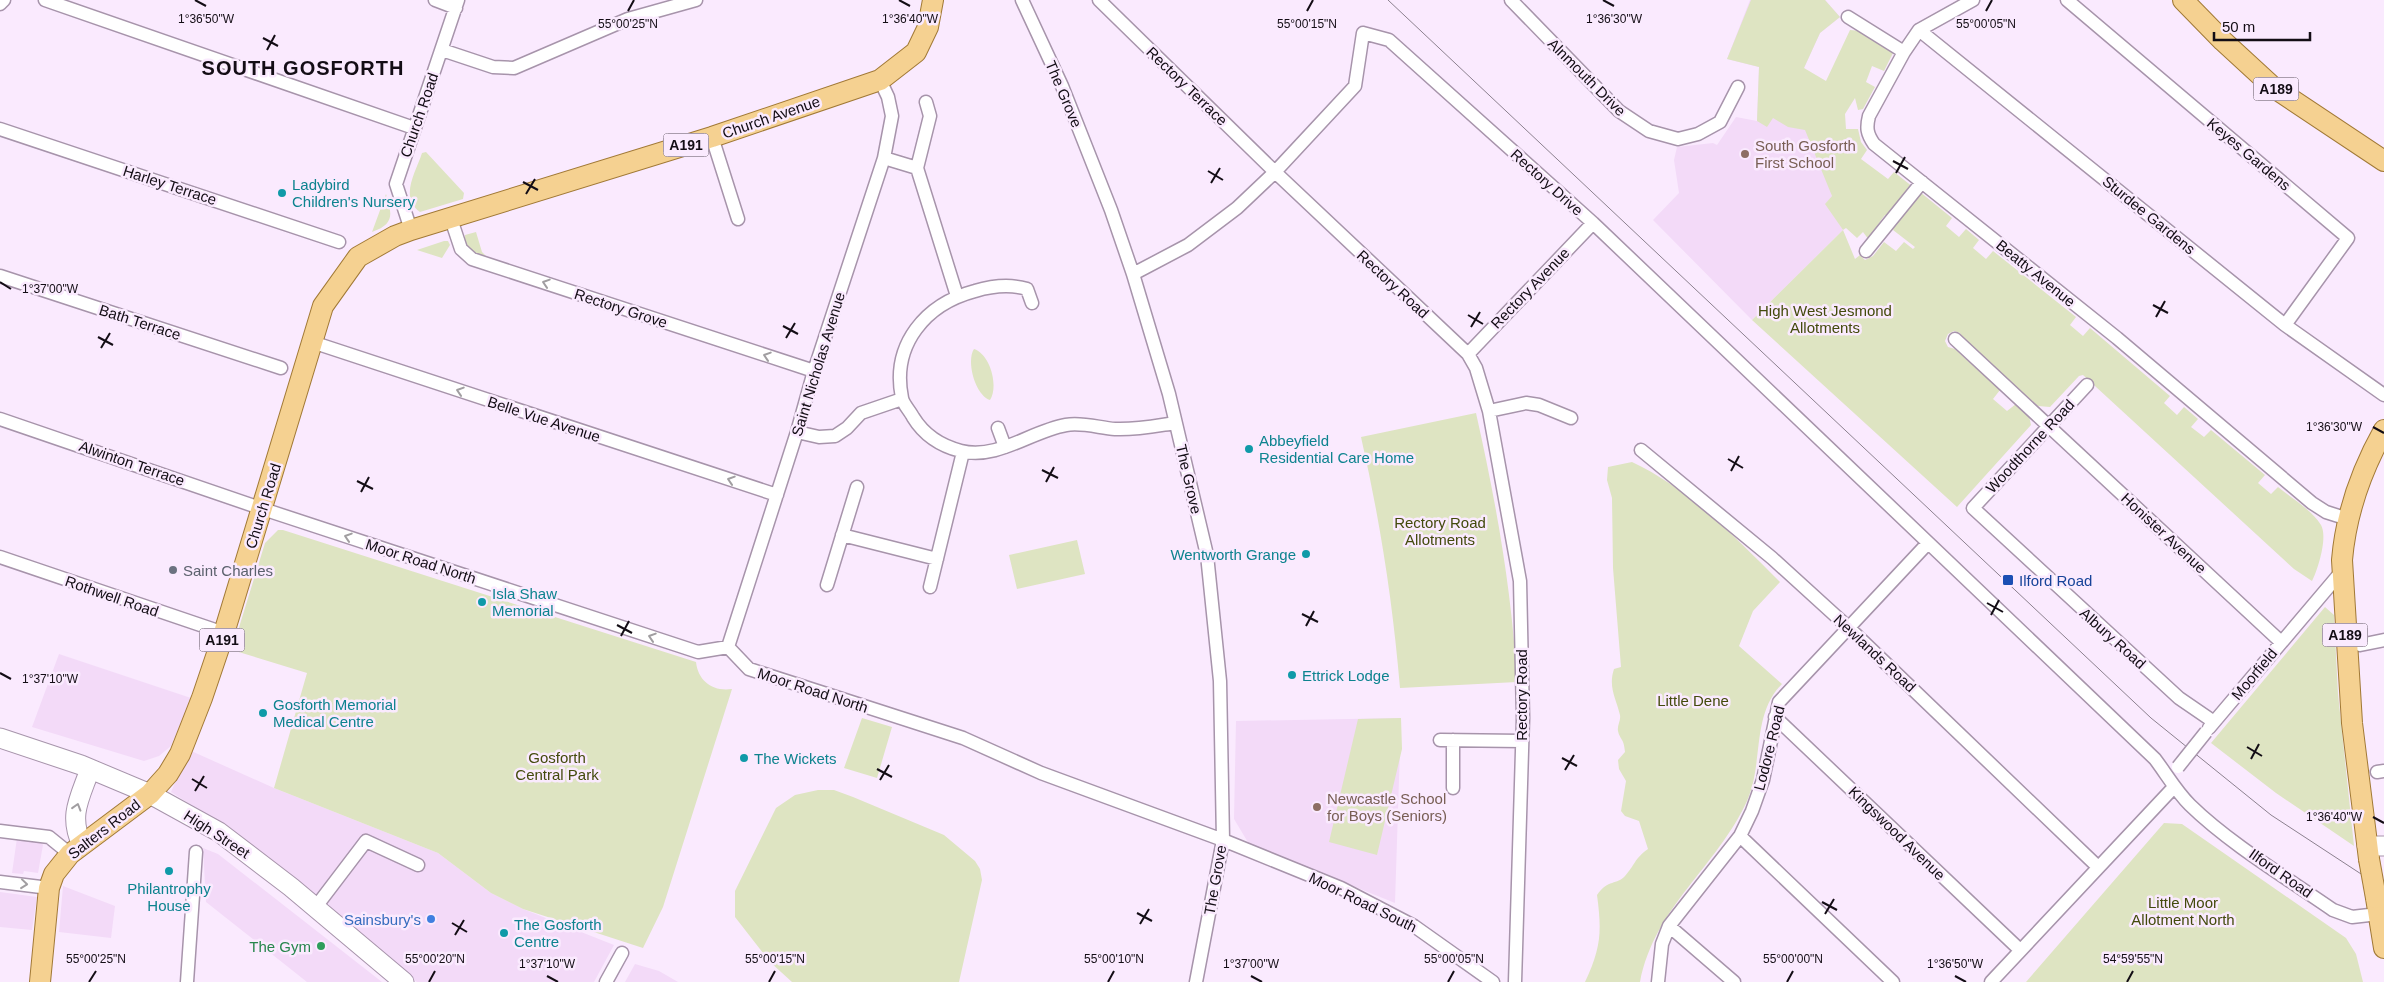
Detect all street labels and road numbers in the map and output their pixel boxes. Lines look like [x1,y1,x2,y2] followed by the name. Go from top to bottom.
[1545,35,1629,119] street label: Alnmouth Drive
[1143,43,1231,129] street label: Rectory Terrace
[1042,58,1086,130] street label: The Grove
[397,70,441,160] street label: Church Road
[2254,78,2298,100] road number: A189
[720,92,822,142] street label: Church Avenue
[2204,114,2294,194] street label: Keyes Gardens
[664,134,708,156] road number: A191
[1508,145,1586,219] street label: Rectory Drive
[121,162,219,208] street label: Harley Terrace
[2099,172,2199,258] street label: Sturdee Gardens
[1993,236,2079,310] street label: Beatty Avenue
[1487,244,1573,332] street label: Rectory Avenue
[1354,247,1432,321] street label: Rectory Road
[572,285,670,331] street label: Rectory Grove
[788,290,848,438] street label: Saint Nicholas Avenue
[97,301,183,343] street label: Bath Terrace
[485,393,603,445] street label: Belle Vue Avenue
[1982,396,2078,496] street label: Woodthorne Road
[77,437,187,489] street label: Alwinton Terrace
[1173,443,1205,515] street label: The Grove
[242,461,284,551] street label: Church Road
[2118,489,2210,577] street label: Honister Avenue
[364,535,478,587] street label: Moor Road North
[63,572,161,620] street label: Rothwell Road
[2077,604,2149,672] street label: Albury Road
[1830,611,1920,695] street label: Newlands Road
[2322,624,2368,646] road number: A189
[200,628,244,652] road number: A191
[2228,645,2280,703] street label: Moorfield
[1513,649,1530,741] street label: Rectory Road
[756,664,870,716] street label: Moor Road North
[1750,704,1788,792] street label: Lodore Road
[1845,783,1949,883] street label: Kingswood Avenue
[65,796,143,862] street label: Salters Road
[181,806,254,862] street label: High Street
[1200,844,1230,916] street label: The Grove
[2246,845,2316,901] street label: Ilford Road
[1306,869,1420,935] street label: Moor Road South

